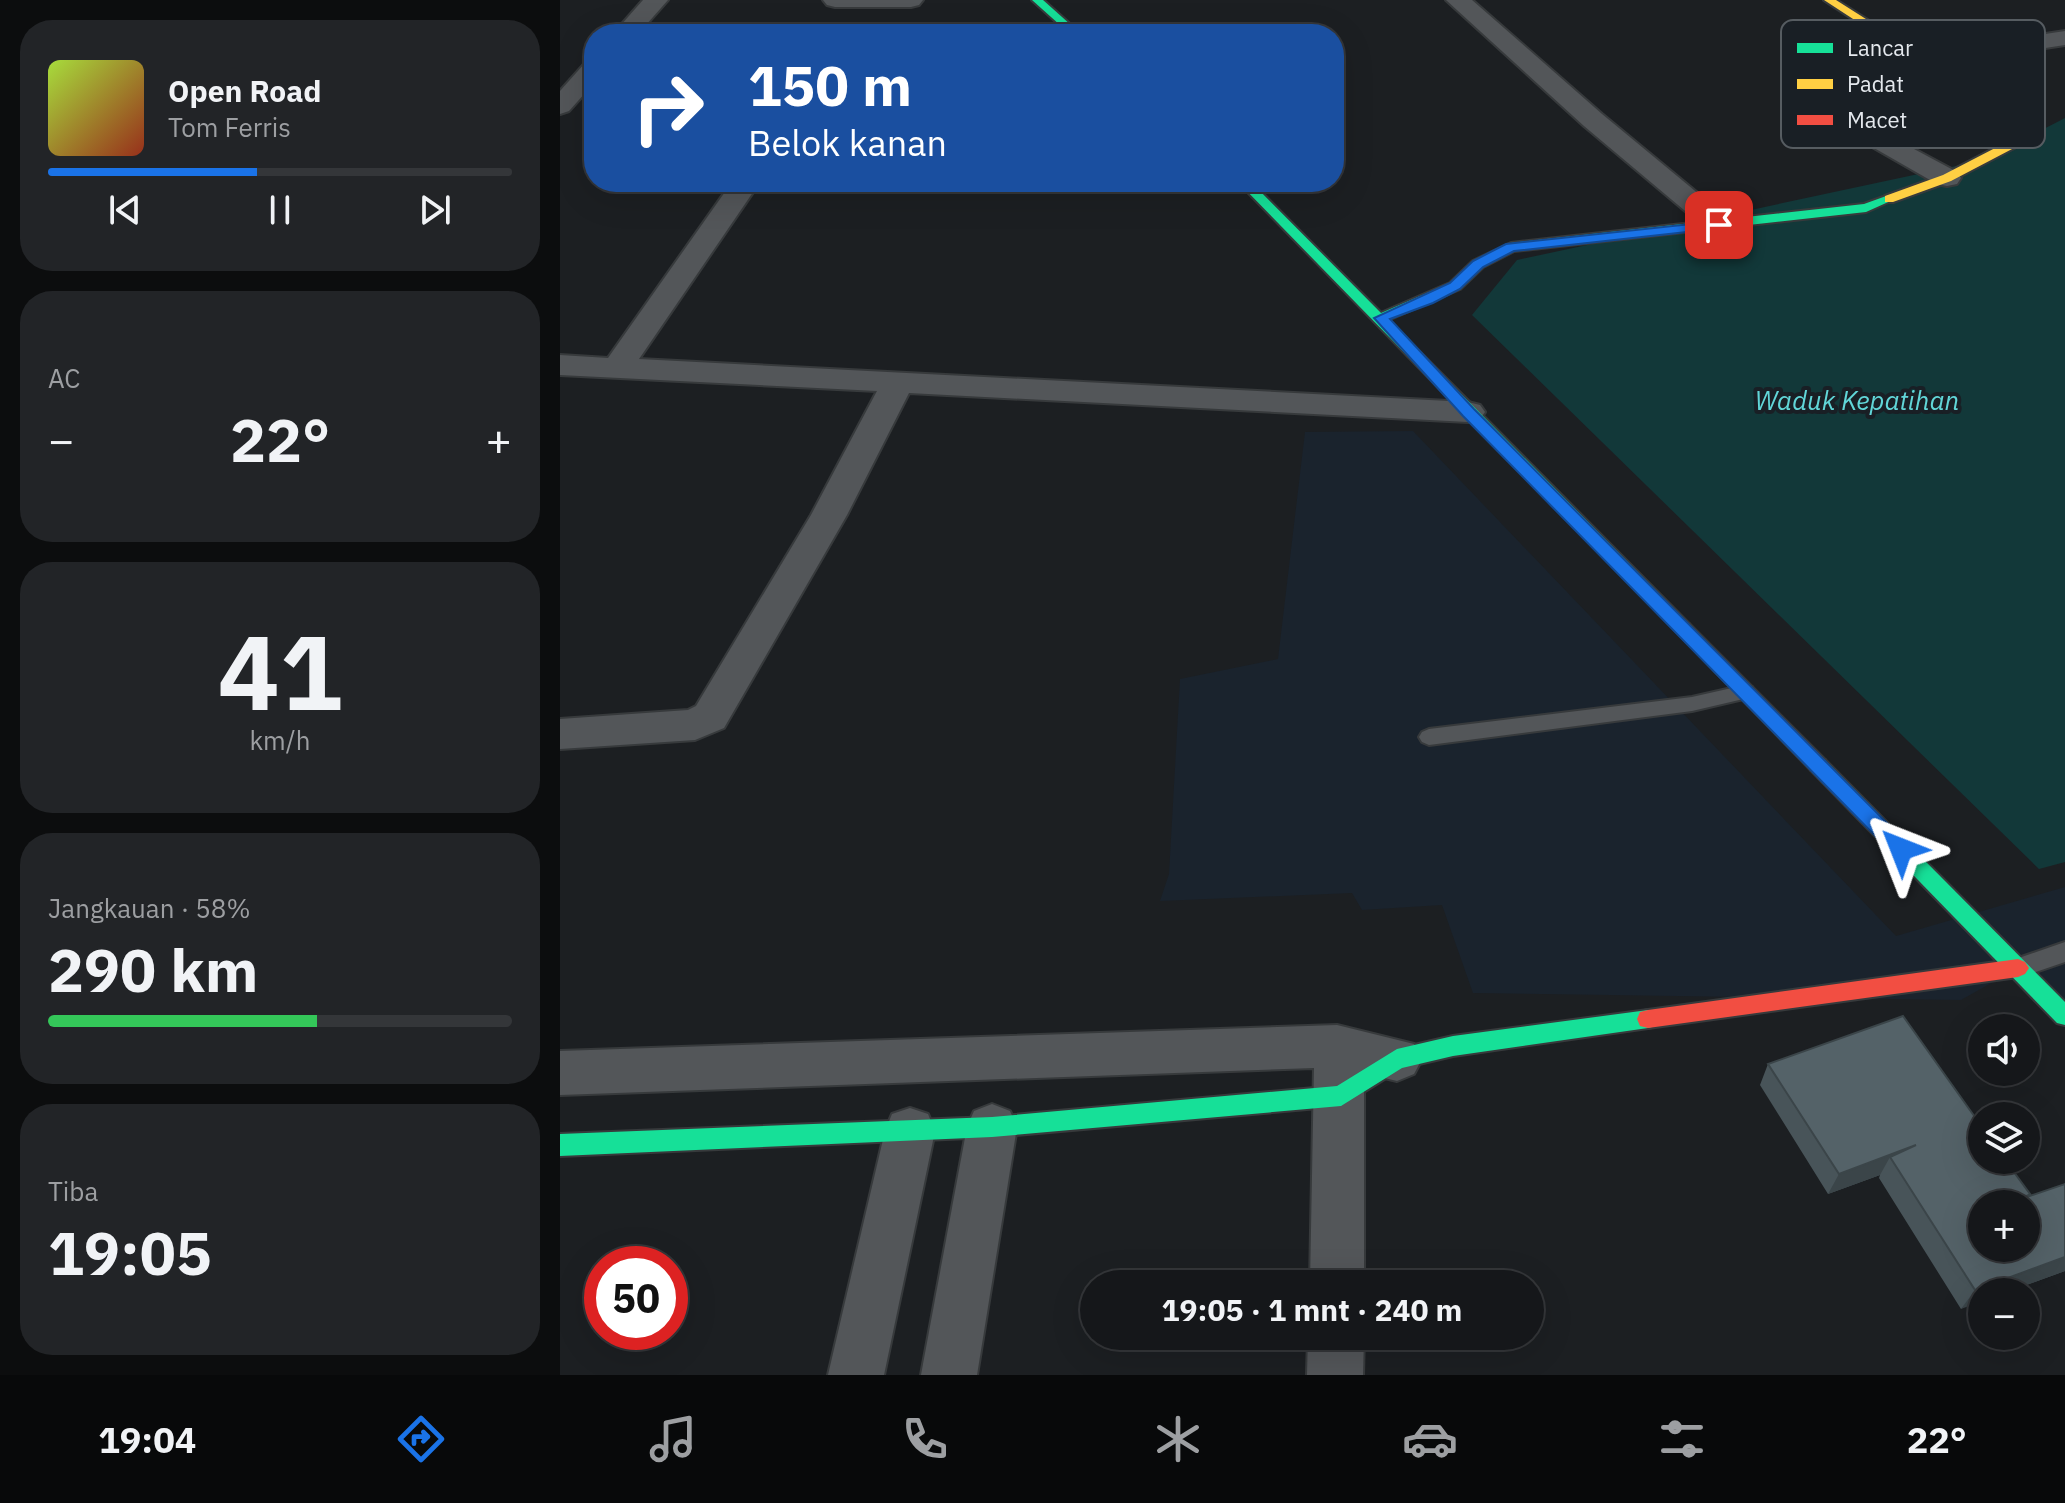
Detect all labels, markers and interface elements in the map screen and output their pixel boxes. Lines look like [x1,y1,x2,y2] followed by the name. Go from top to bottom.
[1781,20,2045,148] legend
[1847,33,1913,62] text: Lancar
[748,49,912,121] text: 150 m
[616,56,720,160] icon: right
[1847,69,1904,98] text: Padat
[168,71,321,110] text: Open Road
[1847,105,1907,134] text: Macet
[168,110,291,144] text: Tom Ferris
[748,119,947,166] text: Belok kanan
[103,188,147,232] icon: previous
[258,188,302,232] icon: pause
[413,188,457,232] icon: next
[1685,191,1753,259] pin
[1697,203,1741,247] icon: arrive
[48,361,80,395] text: AC
[1755,383,1959,417] water label: Waduk Kepatihan
[230,400,330,479] text: 22°
[48,411,74,468] text: −
[486,411,512,468] text: +
[218,603,342,739] text: 41
[249,723,311,757] text: km/h
[1859,807,1943,891] position arrow
[48,891,251,925] text: Jangkauan · 58%
[48,930,258,1009] text: 290 km
[1968,1014,2040,1350] map controls
[1968,1014,2040,1086] button: sound
[1968,1102,2040,1174] button: layers
[48,1174,98,1208] text: Tiba
[1968,1190,2040,1262] button: +
[48,1213,212,1292] text: 19:05
[584,1246,688,1350] speed limit sign: 50
[1968,1278,2040,1350] button: −
[1162,1290,1462,1329] text: 19:05 · 1 mnt · 240 m
[393,1411,449,1467] icon: directions
[645,1411,701,1467] icon: music
[897,1411,953,1467] icon: phone
[1150,1411,1206,1467] icon: climate
[1402,1411,1458,1467] icon: car
[1654,1411,1710,1467] icon: filters
[98,1416,196,1463] text: 19:04
[1907,1416,1967,1463] text: 22°

